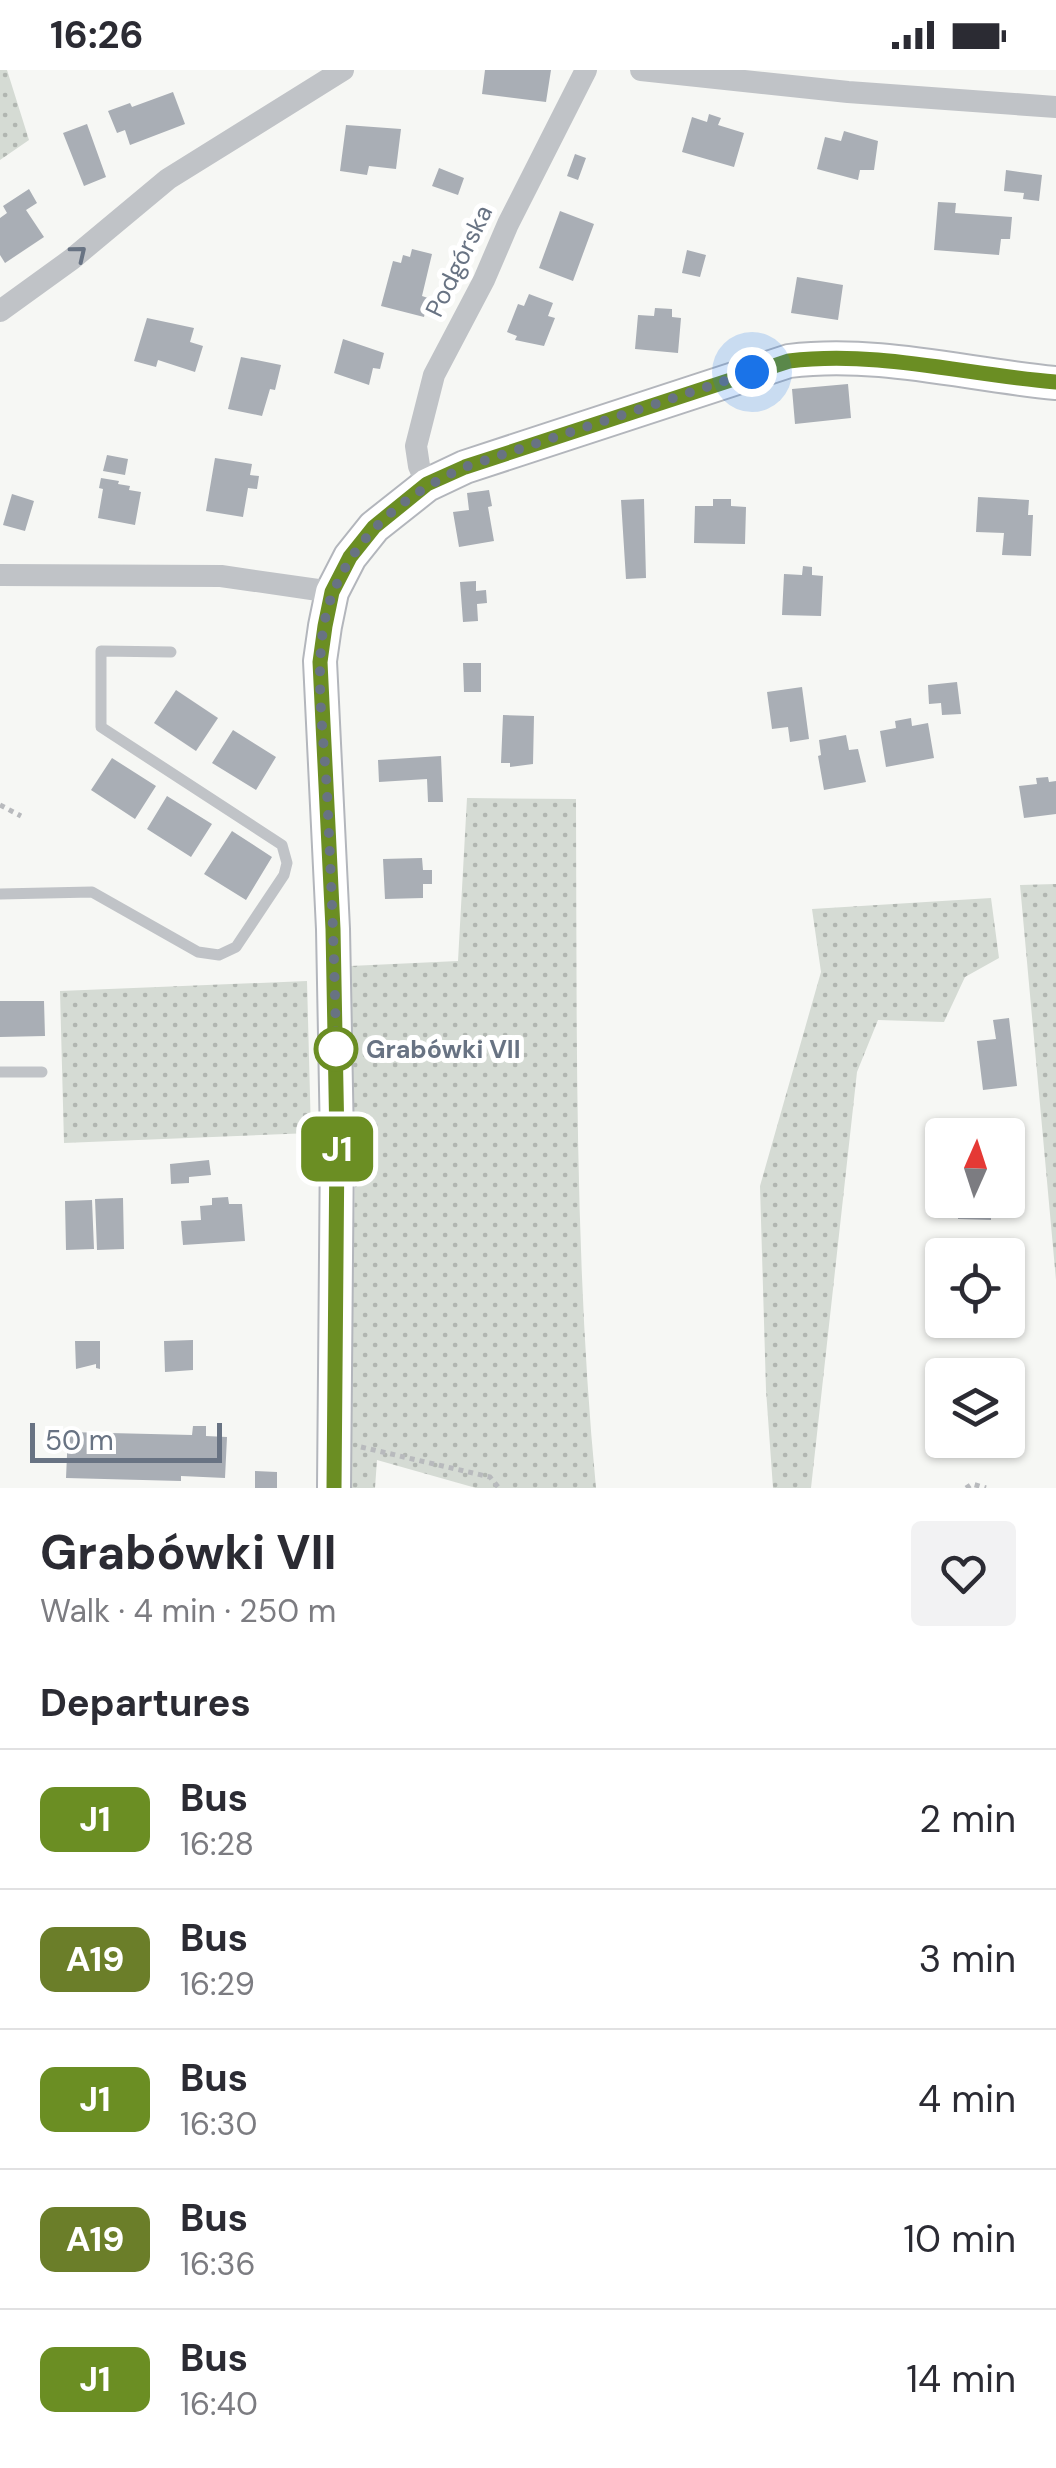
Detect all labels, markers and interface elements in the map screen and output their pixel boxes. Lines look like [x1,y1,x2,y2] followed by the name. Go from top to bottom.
[50,10,144,60] text: 16:26
[418,200,500,322] street label: Podgórska
[67,247,85,265] one-way arrow
[727,347,777,397] your location
[315,1028,357,1070] marker: Grabówki VII
[366,1033,520,1066] place label: Grabówki VII
[292,1116,382,1182] line badge: J1
[925,1118,1025,1218] north arrow
[925,1118,1025,1458] map controls
[321,1126,353,1172] text: J1
[925,1238,1025,1338] button: locate
[925,1358,1025,1458] button: layers
[30,1418,222,1462] scale bar
[45,1422,114,1459] text: 50 m
[40,1521,337,1584] text: Grabówki VII
[911,1521,1016,1626] button: heart
[40,1590,336,1632] text: Walk · 4 min · 250 m
[40,1678,251,1728] text: Departures
[180,1773,248,1823] text: Bus
[919,1794,1016,1844] text: 2 min
[79,1796,111,1842] text: J1
[180,1823,254,1865] text: 16:28
[180,1913,248,1963] text: Bus
[919,1934,1016,1984] text: 3 min
[66,1936,124,1982] text: A19
[180,1963,255,2005] text: 16:29
[180,2053,248,2103] text: Bus
[918,2074,1016,2124] text: 4 min
[79,2076,111,2122] text: J1
[180,2103,257,2145] text: 16:30
[180,2193,248,2243] text: Bus
[903,2214,1016,2264] text: 10 min
[66,2216,124,2262] text: A19
[180,2243,256,2285] text: 16:36
[180,2333,248,2383] text: Bus
[906,2354,1016,2404] text: 14 min
[79,2356,111,2402] text: J1
[180,2383,258,2425] text: 16:40

